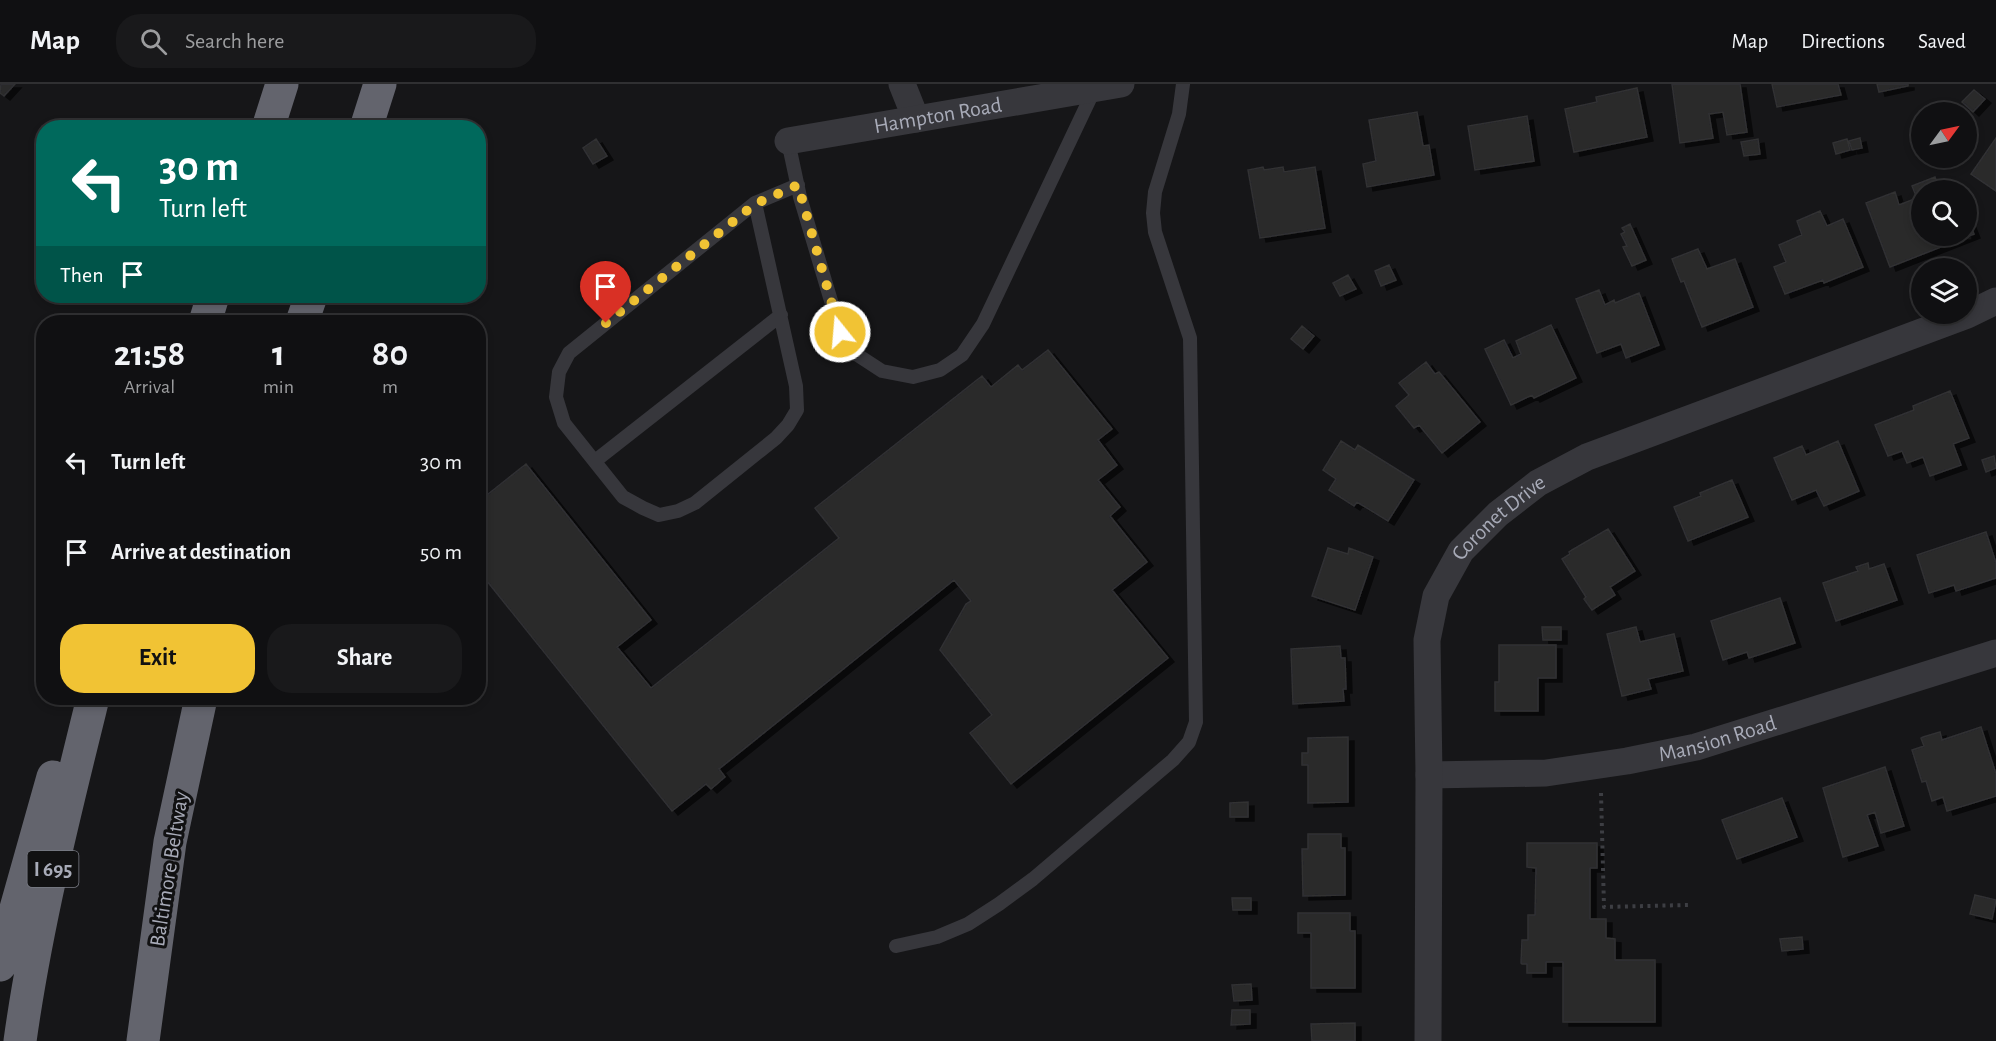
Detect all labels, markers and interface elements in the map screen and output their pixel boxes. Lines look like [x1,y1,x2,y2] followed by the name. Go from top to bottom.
[116,14,536,68] search box
[137,25,170,58] icon: search
[30,27,80,55] text: Map
[185,30,284,52] text: Search here
[1732,31,1768,52] text: Map
[1801,31,1885,52] text: Directions
[1918,31,1966,52] text: Saved
[872,94,1003,137] street label: Hampton Road
[1911,102,1977,168] north arrow
[1911,102,1977,324] map controls
[60,144,138,222] icon: left
[159,146,239,188] text: 30 m
[1911,180,1977,246] button: search
[159,195,247,222] text: Turn left
[116,258,149,291] icon: arrive
[1911,258,1977,324] button: layers
[580,261,631,323] pin
[60,264,104,286] text: Then
[589,270,622,303] icon: arrive
[808,300,872,364] position arrow
[114,336,185,372] text: 21:58
[272,336,285,372] text: 1
[372,336,408,372] text: 80
[124,377,175,397] text: Arrival
[263,377,294,397] text: min
[382,377,398,397] text: m
[60,446,93,479] icon: left
[111,451,185,473] text: Turn left
[420,451,462,473] text: 30 m
[1447,470,1549,563] street label: Coronet Drive
[60,536,93,569] icon: arrive
[111,541,291,563] text: Arrive at destination
[420,541,462,563] text: 50 m
[60,624,255,693] button: Exit
[267,624,462,693] button: Share
[1657,712,1779,765] street label: Mansion Road
[146,789,192,948] street label: Baltimore Beltway
[28,851,78,887] road number: I 695

